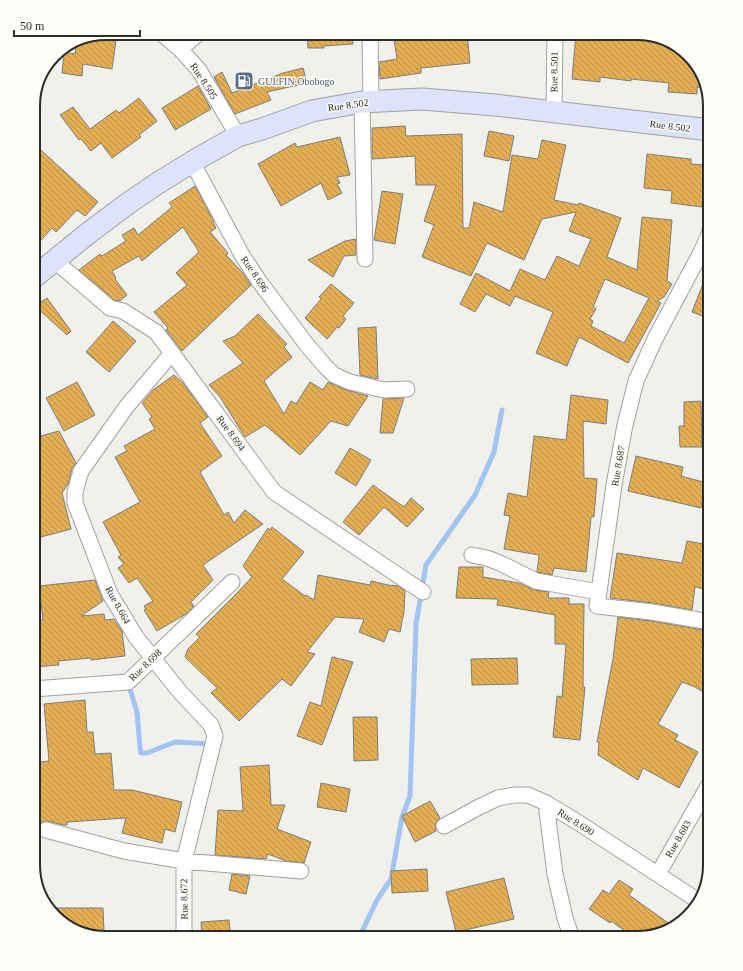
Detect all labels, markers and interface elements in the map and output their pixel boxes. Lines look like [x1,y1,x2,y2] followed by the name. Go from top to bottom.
[14,12,140,38] scale bar
[20,19,45,33] text: 50 m
[548,51,560,93] street label: Rue 8.501
[188,61,220,101] street label: Rue 8.505
[233,70,255,92] fuel station icon: GULFIN Obobogo
[258,76,334,87] place label: GULFIN Obobogo
[327,97,369,113] street label: Rue 8.502
[649,118,691,134] street label: Rue 8.502
[239,254,271,294] street label: Rue 8.696
[214,413,248,453] street label: Rue 8.694
[609,445,627,487] street label: Rue 8.687
[103,584,133,626] street label: Rue 8.664
[126,647,164,683] street label: Rue 8.698
[556,806,596,838] street label: Rue 8.690
[663,818,693,860] street label: Rue 8.683
[178,878,190,920] street label: Rue 8.672

